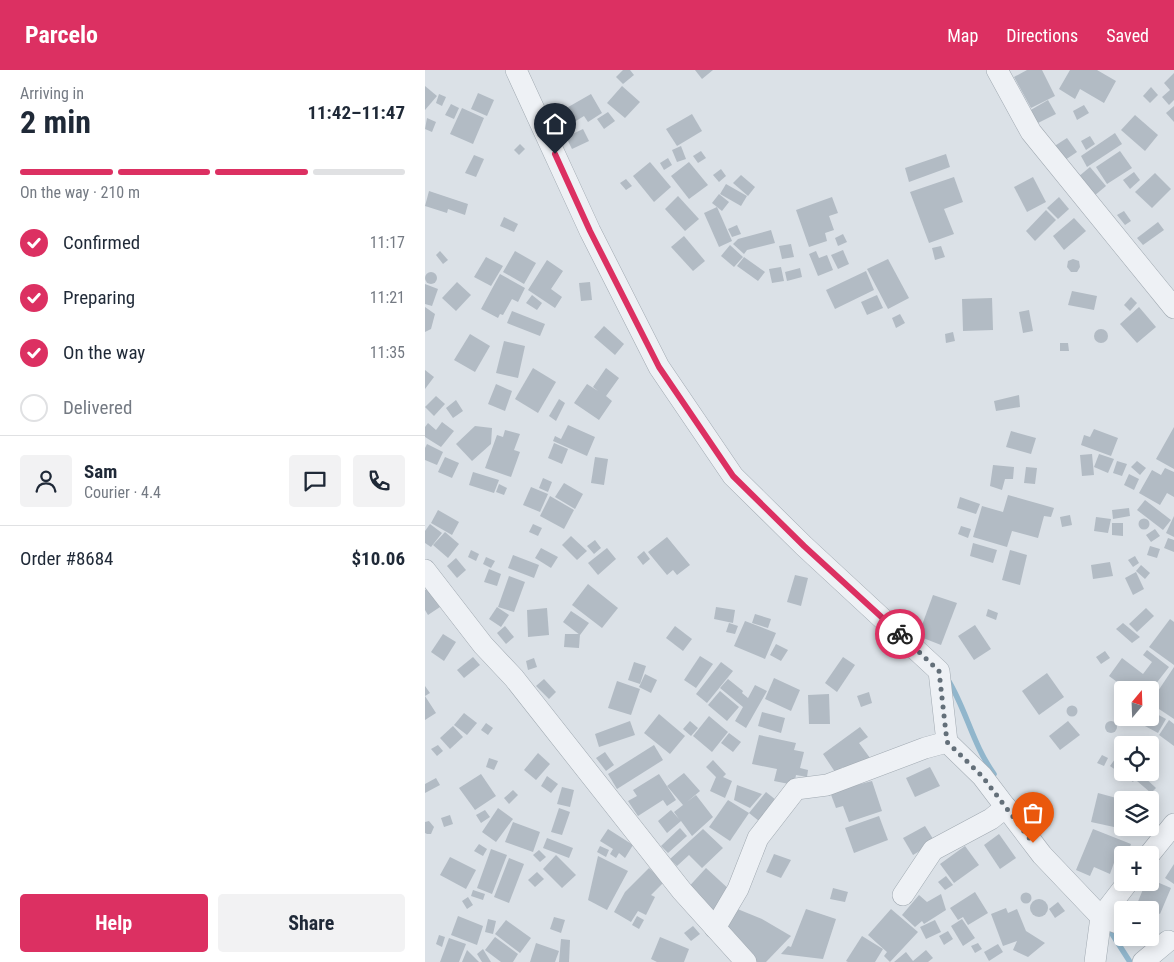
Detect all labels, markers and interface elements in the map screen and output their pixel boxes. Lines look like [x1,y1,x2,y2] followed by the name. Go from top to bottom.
[25,21,98,49] text: Parcelo
[947,25,978,46] text: Map
[1006,25,1078,46] text: Directions
[1106,25,1149,46] text: Saved
[20,84,84,103] text: Arriving in
[307,101,405,124] text: 11:42–11:47
[20,103,91,141] text: 2 min
[534,103,576,154] pin
[541,110,569,138] icon: home
[20,183,140,202] text: On the way · 210 m
[20,229,48,257] icon: check
[63,231,140,254] text: Confirmed
[370,233,405,252] text: 11:17
[20,284,48,312] icon: check
[63,286,135,309] text: Preparing
[370,288,405,307] text: 11:21
[20,339,48,367] icon: check
[63,341,145,364] text: On the way
[370,343,405,362] text: 11:35
[63,396,132,419] text: Delivered
[20,455,72,507] button: person
[289,455,341,507] button: chat
[353,455,405,507] button: phone
[84,460,117,483] text: Sam
[84,483,161,502] text: Courier · 4.4
[20,547,113,570] text: Order #8684
[351,547,405,570] text: $10.06
[875,609,925,659] courier
[886,620,914,648] icon: bike
[1114,681,1159,726] north arrow
[1114,681,1159,946] map controls
[1114,736,1159,781] button: locate
[1114,791,1159,836] button: layers
[1012,792,1054,843] pin
[1019,799,1047,827] icon: bag
[1114,846,1159,891] button: +
[20,894,208,952] button: Help
[218,894,405,952] button: Share
[1114,901,1159,946] button: −

